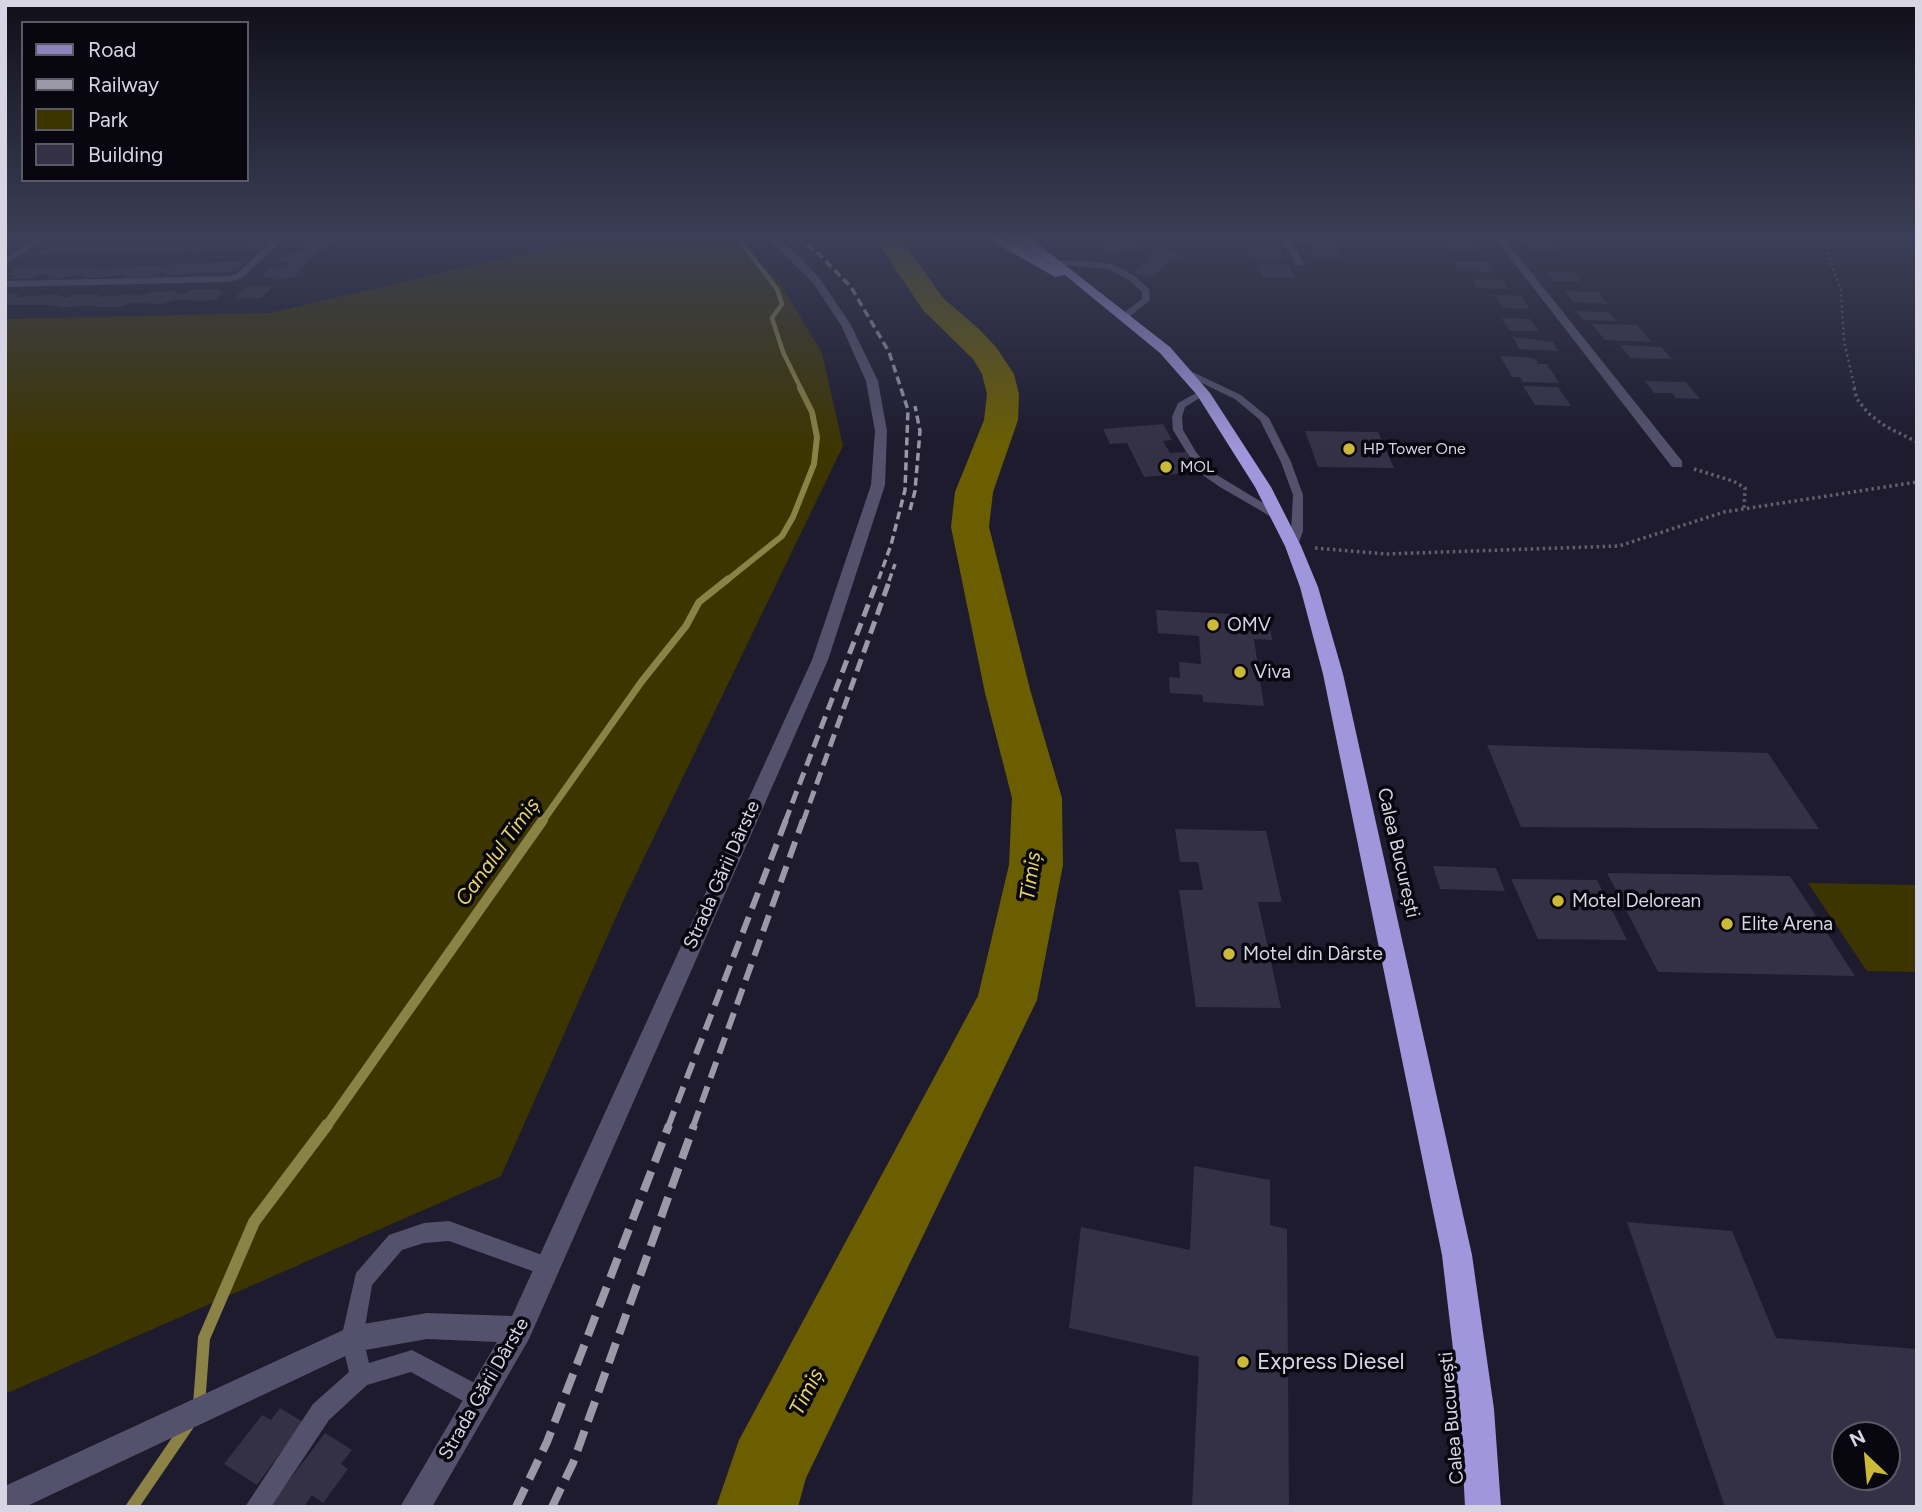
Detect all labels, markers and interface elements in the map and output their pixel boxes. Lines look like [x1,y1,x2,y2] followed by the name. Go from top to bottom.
[21,21,248,182] legend
[88,37,136,62] text: Road
[88,72,159,97] text: Railway
[88,107,128,132] text: Park
[88,142,163,167] text: Building
[1363,439,1466,459] place label: HP Tower One
[1341,441,1357,457] marker: HP Tower One
[1180,457,1214,477] place label: MOL
[1158,459,1174,475] marker: MOL
[1227,614,1271,636] place label: OMV
[1205,617,1221,633] marker: OMV
[1254,661,1291,683] place label: Viva
[1232,664,1248,680] marker: Viva
[1372,786,1424,920] street label: Calea București
[451,793,545,911] water label: Canalul Timiș
[679,797,765,953] street label: Strada Gării Dârste
[1015,850,1047,902] water label: Timiș
[1572,890,1701,912] place label: Motel Delorean
[1550,893,1566,909] marker: Motel Delorean
[1741,913,1833,935] place label: Elite Arena
[1719,916,1735,932] marker: Elite Arena
[1243,943,1383,965] place label: Motel din Dârste
[1221,946,1237,962] marker: Motel din Dârste
[434,1314,534,1464] street label: Strada Gării Dârste
[1257,1348,1405,1376] place label: Express Diesel
[1435,1351,1469,1485] street label: Calea București
[1235,1354,1251,1370] marker: Express Diesel
[785,1364,829,1420] water label: Timiș
[1831,1421,1901,1491] north arrow
[1846,1425,1869,1452] text: N

